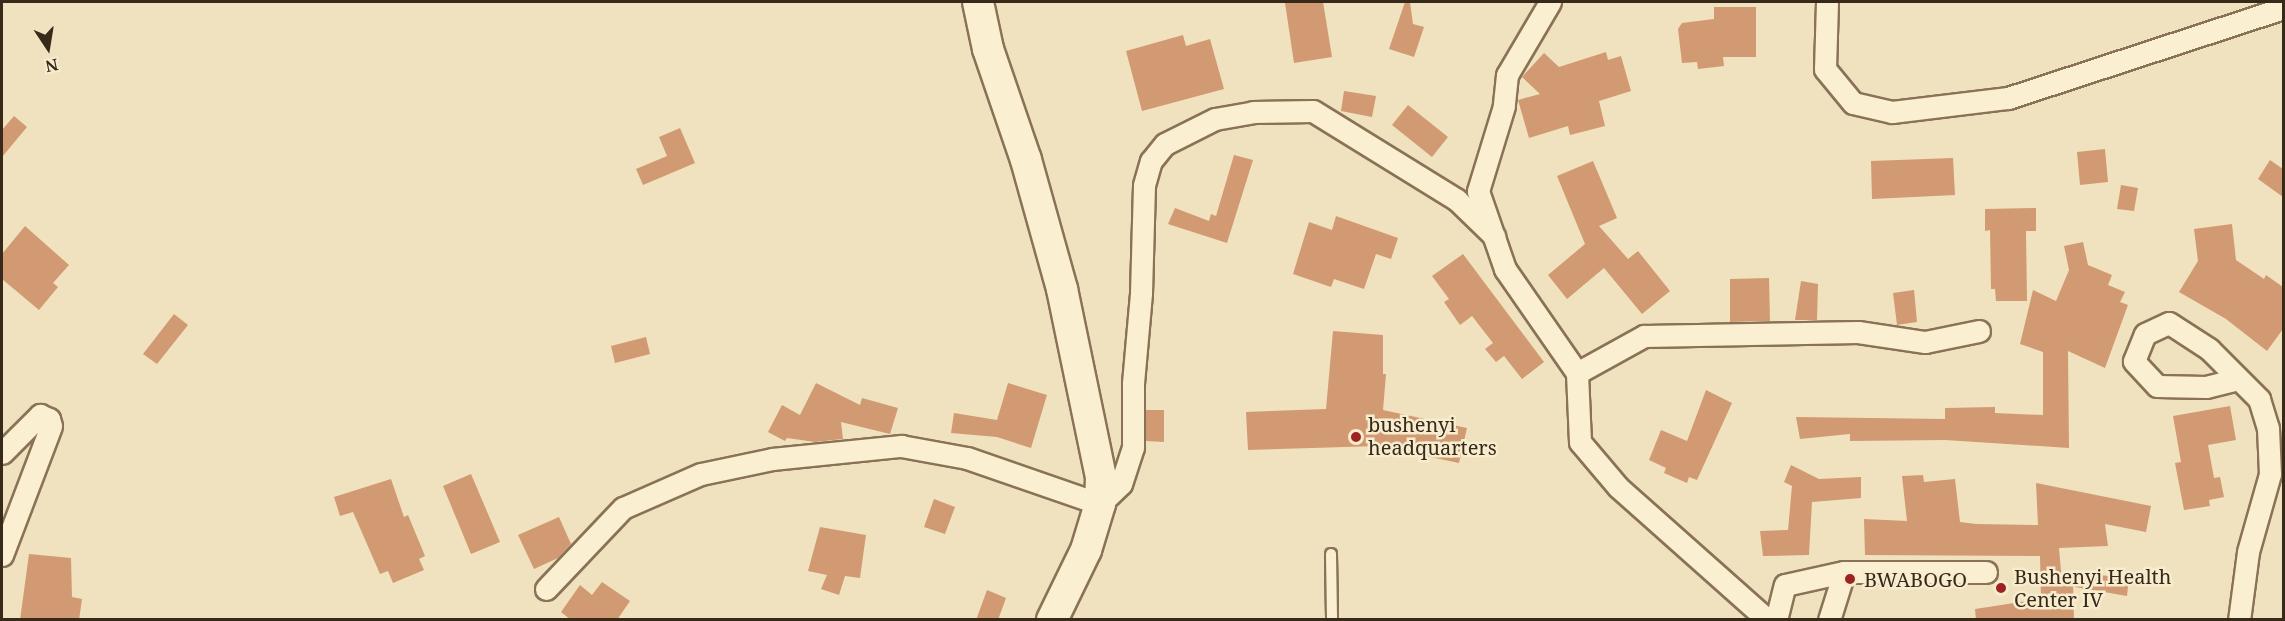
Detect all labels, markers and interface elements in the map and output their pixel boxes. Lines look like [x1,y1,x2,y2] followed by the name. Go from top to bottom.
[18,18,78,78] north arrow
[43,54,60,78] text: N
[1368,413,1497,460] place label: bushenyi headquarters
[1349,430,1363,444] marker: bushenyi headquarters
[2014,564,2171,611] place label: Bushenyi Health Center IV
[1864,567,1967,591] place label: BWABOGO
[1841,570,1859,588] marker: BWABOGO
[1992,579,2010,597] marker: Bushenyi Health Center IV

